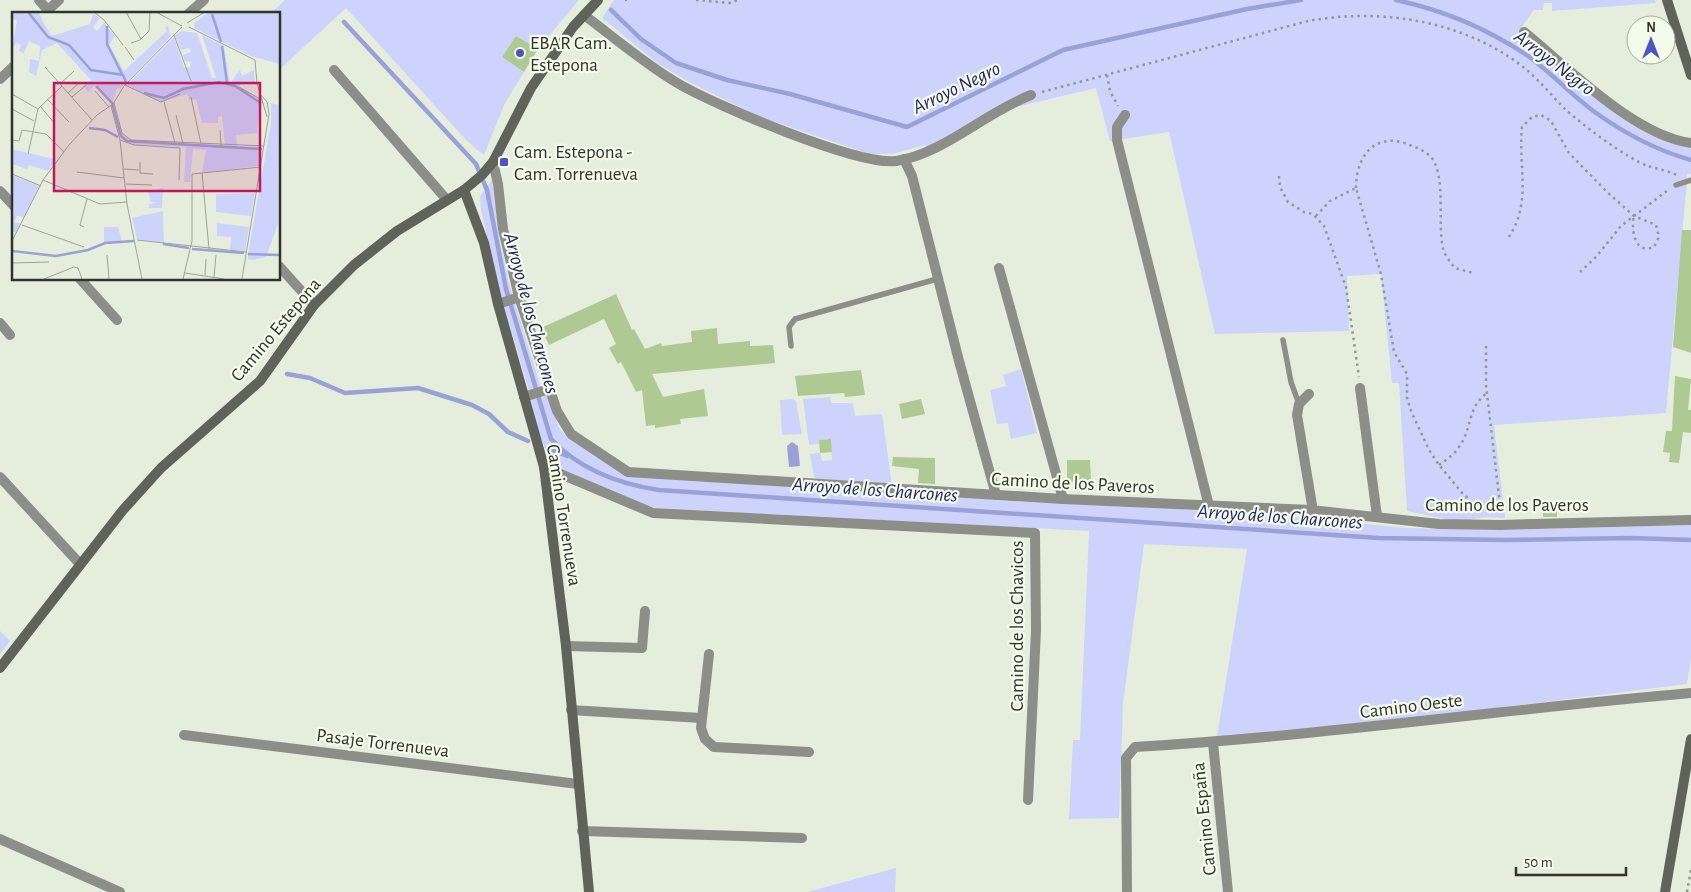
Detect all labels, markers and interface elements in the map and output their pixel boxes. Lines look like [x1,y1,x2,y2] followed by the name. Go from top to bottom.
[12,12,280,280] inset map
[1626,15,1676,65] north arrow
[1646,21,1656,35] text: N
[1510,26,1598,99] water label: Arroyo Negro
[530,34,612,75] place label: EBAR Cam. Estepona
[514,47,526,59] marker: EBAR Cam. Estepona
[909,58,1003,118] water label: Arroyo Negro
[514,143,638,184] place label: Cam. Estepona - Cam. Torrenueva
[498,156,510,168] marker: Cam. Estepona - Cam. Torrenueva
[500,230,562,396] water label: Arroyo de los Charcones
[228,274,325,385] street label: Camino Estepona
[543,443,584,588] street label: Camino Torrenueva
[991,470,1155,497] street label: Camino de los Paveros
[791,474,959,506] water label: Arroyo de los Charcones
[1425,496,1589,515] street label: Camino de los Paveros
[1196,501,1364,533] water label: Arroyo de los Charcones
[1008,540,1027,712] street label: Camino de los Chavicos
[1359,691,1463,722] street label: Camino Oeste
[315,726,451,761] street label: Pasaje Torrenueva
[1189,761,1220,876] street label: Camino España
[1516,844,1626,876] scale bar
[1524,855,1553,870] text: 50 m

